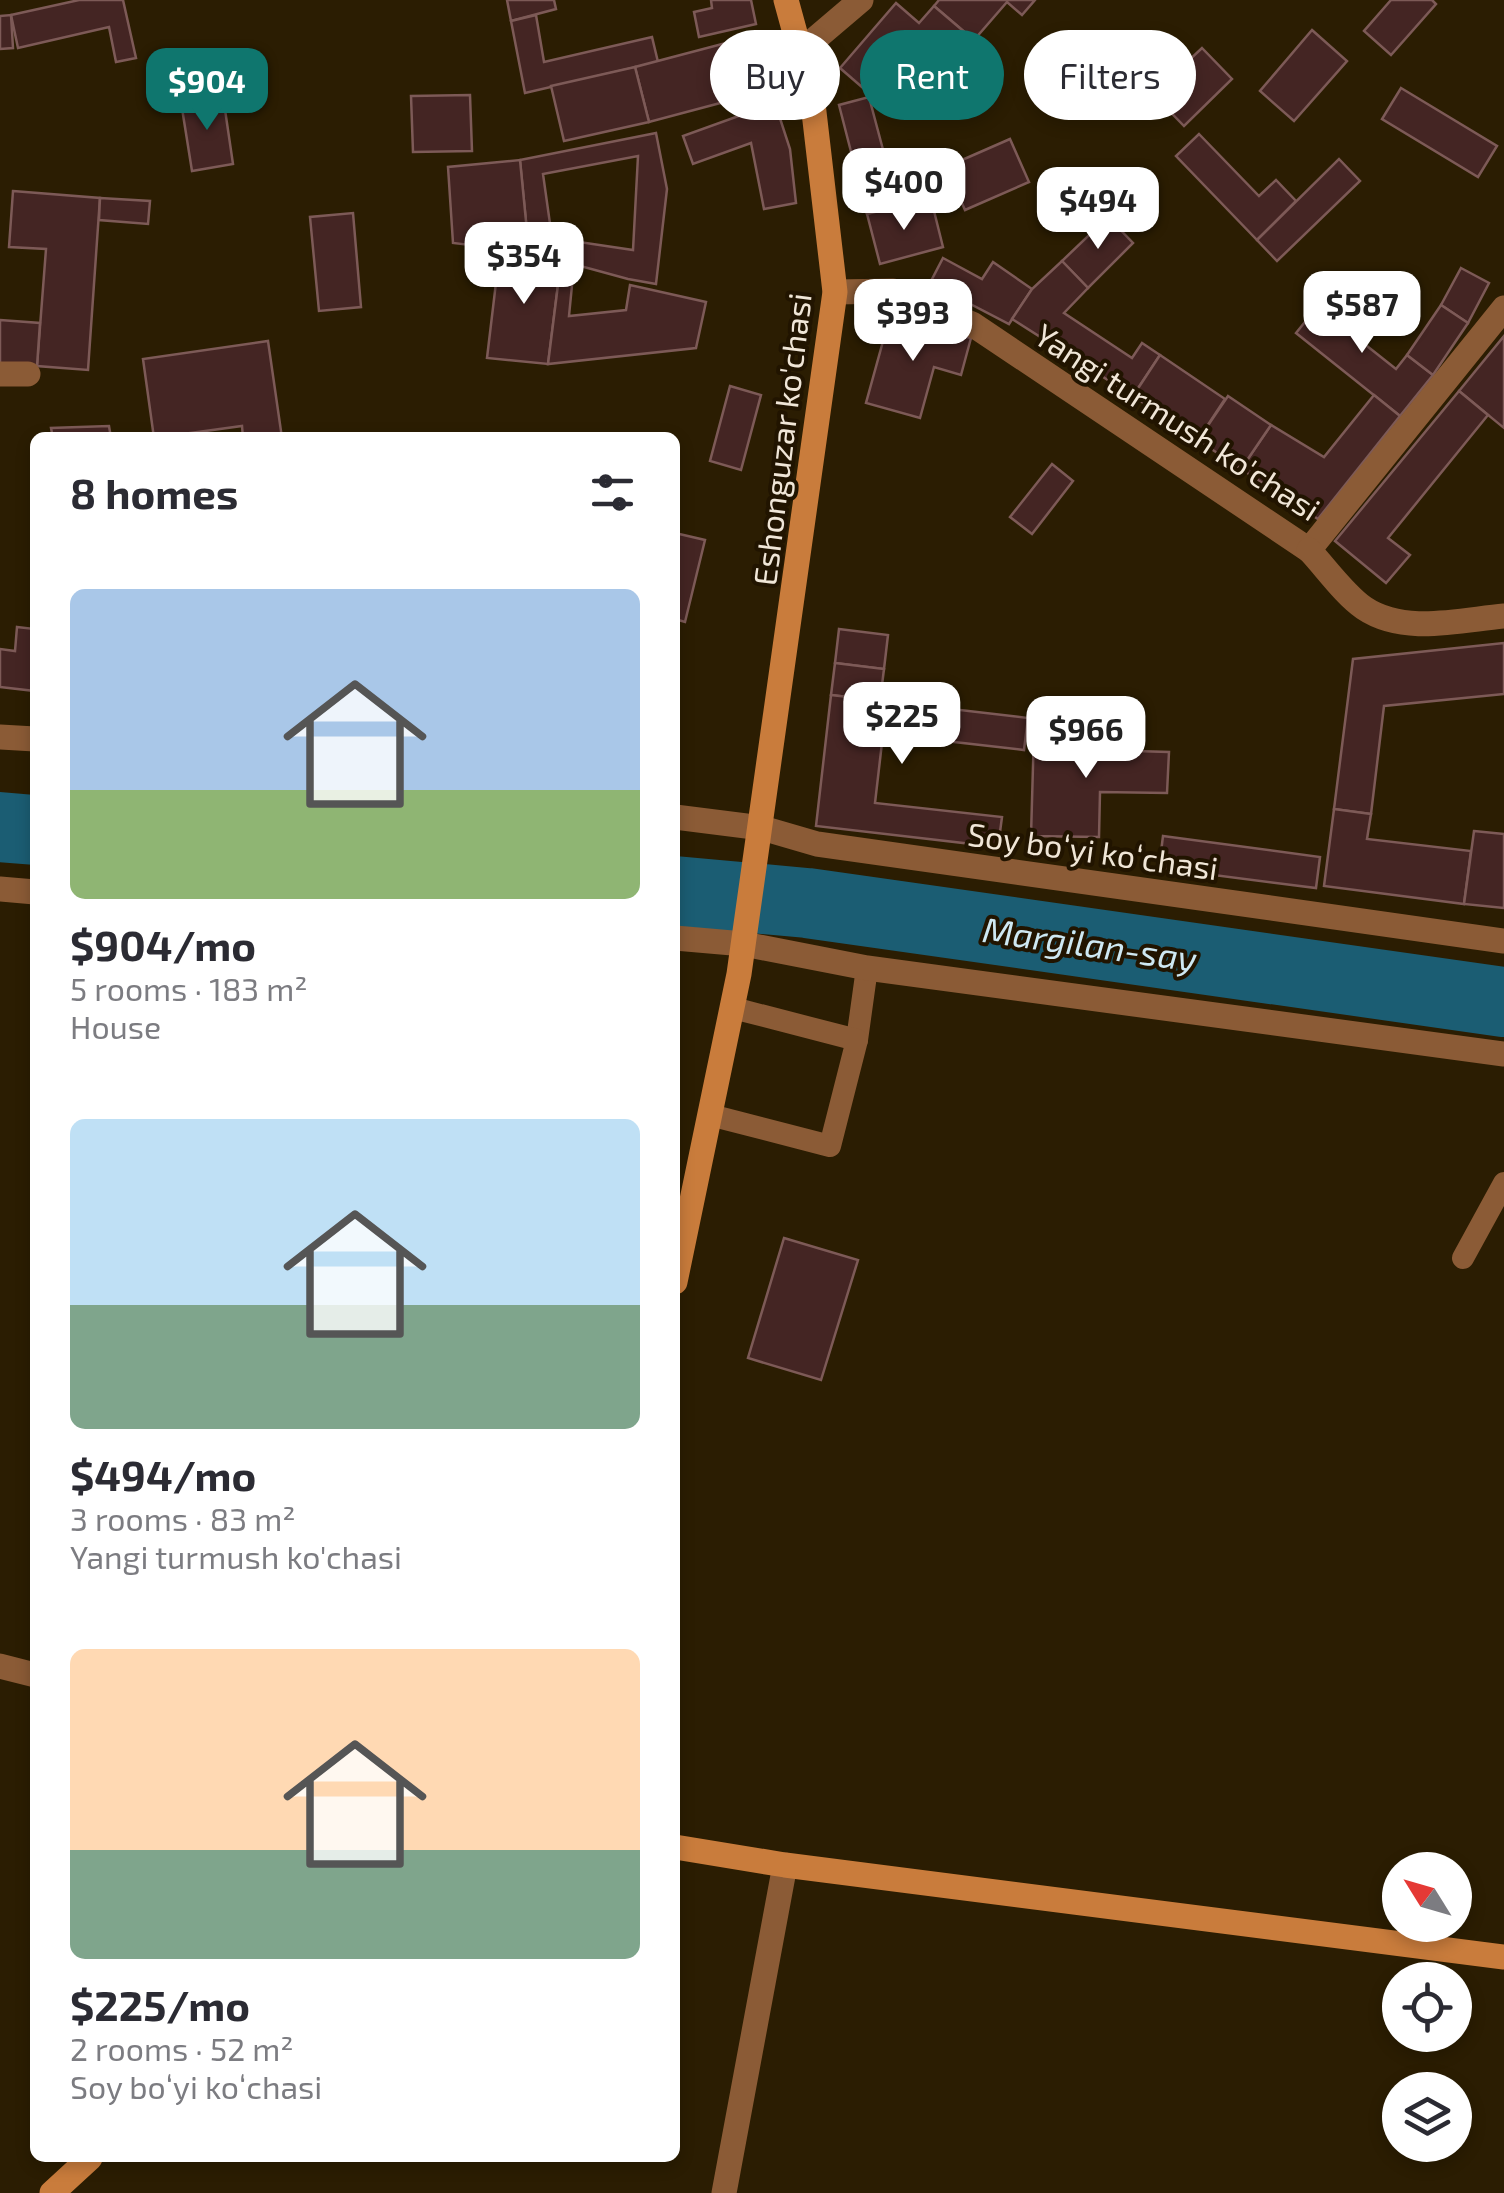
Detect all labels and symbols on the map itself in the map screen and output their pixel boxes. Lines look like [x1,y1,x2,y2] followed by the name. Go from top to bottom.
[148,48,266,133] pin: $904
[845,148,963,233] pin: $400
[1039,167,1157,252] pin: $494
[465,222,583,307] pin: $354
[1303,271,1421,356] pin: $587
[854,279,972,364] pin: $393
[744,291,818,587] street label: Eshonguzar ko'chasi
[1028,315,1328,527] street label: Yangi turmush ko'chasi
[843,682,961,767] pin: $225
[1027,696,1145,781] pin: $966
[965,814,1221,886] street label: Soy boʻyi koʻchasi
[980,907,1200,980] water label: Margilan-say
[1382,1852,1472,1942] north arrow

